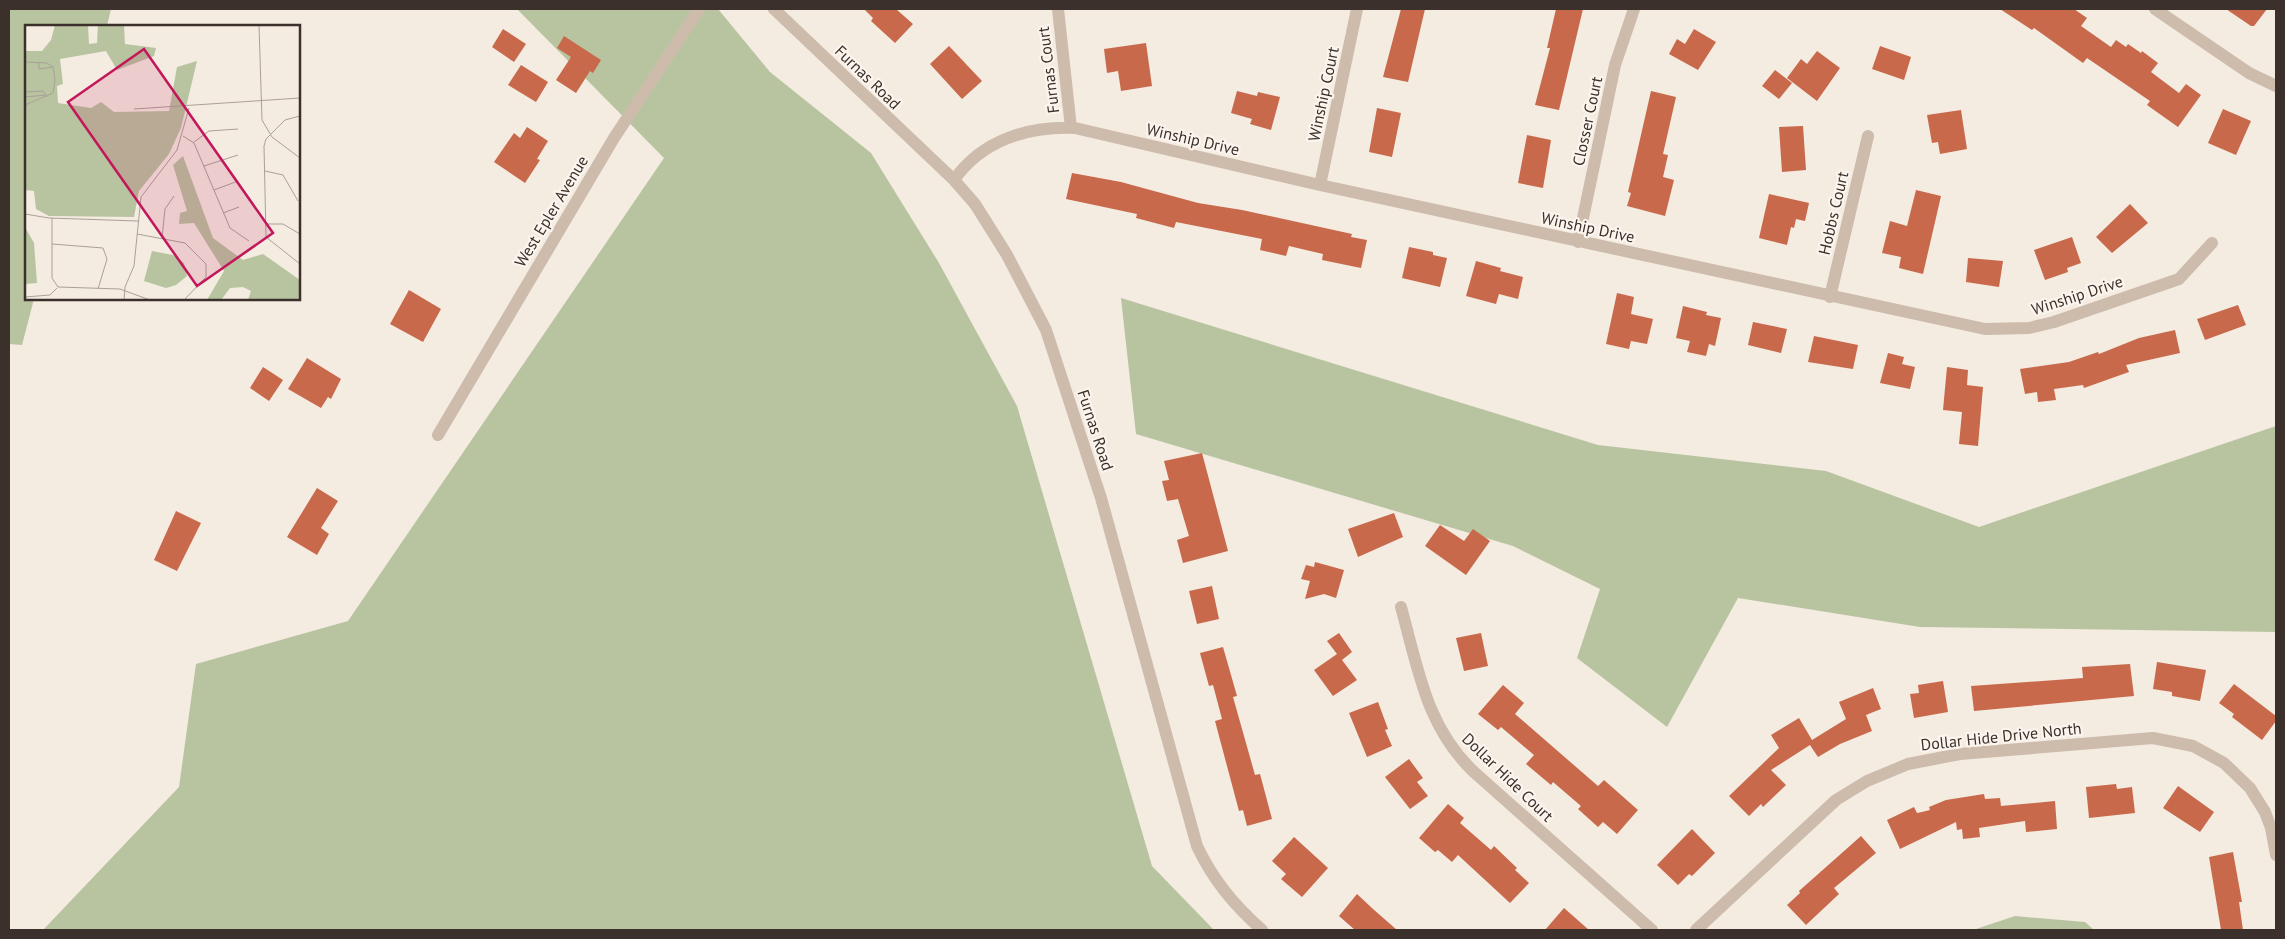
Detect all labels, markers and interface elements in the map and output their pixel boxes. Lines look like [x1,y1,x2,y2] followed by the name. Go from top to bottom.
[25,25,300,300] inset map
[1033,25,1063,114] street label: Furnas Court
[831,41,905,113] street label: Furnas Road
[1303,44,1343,143] street label: Winship Court
[1568,74,1606,168] street label: Closser Court
[1145,119,1241,159] street label: Winship Drive
[510,152,592,270] street label: West Epler Avenue
[1814,169,1852,257] street label: Hobbs Court
[1540,207,1636,247] street label: Winship Drive
[2029,271,2125,319] street label: Winship Drive
[1074,387,1118,473] street label: Furnas Road
[1920,718,2082,754] street label: Dollar Hide Drive North
[1458,728,1558,826] street label: Dollar Hide Court

